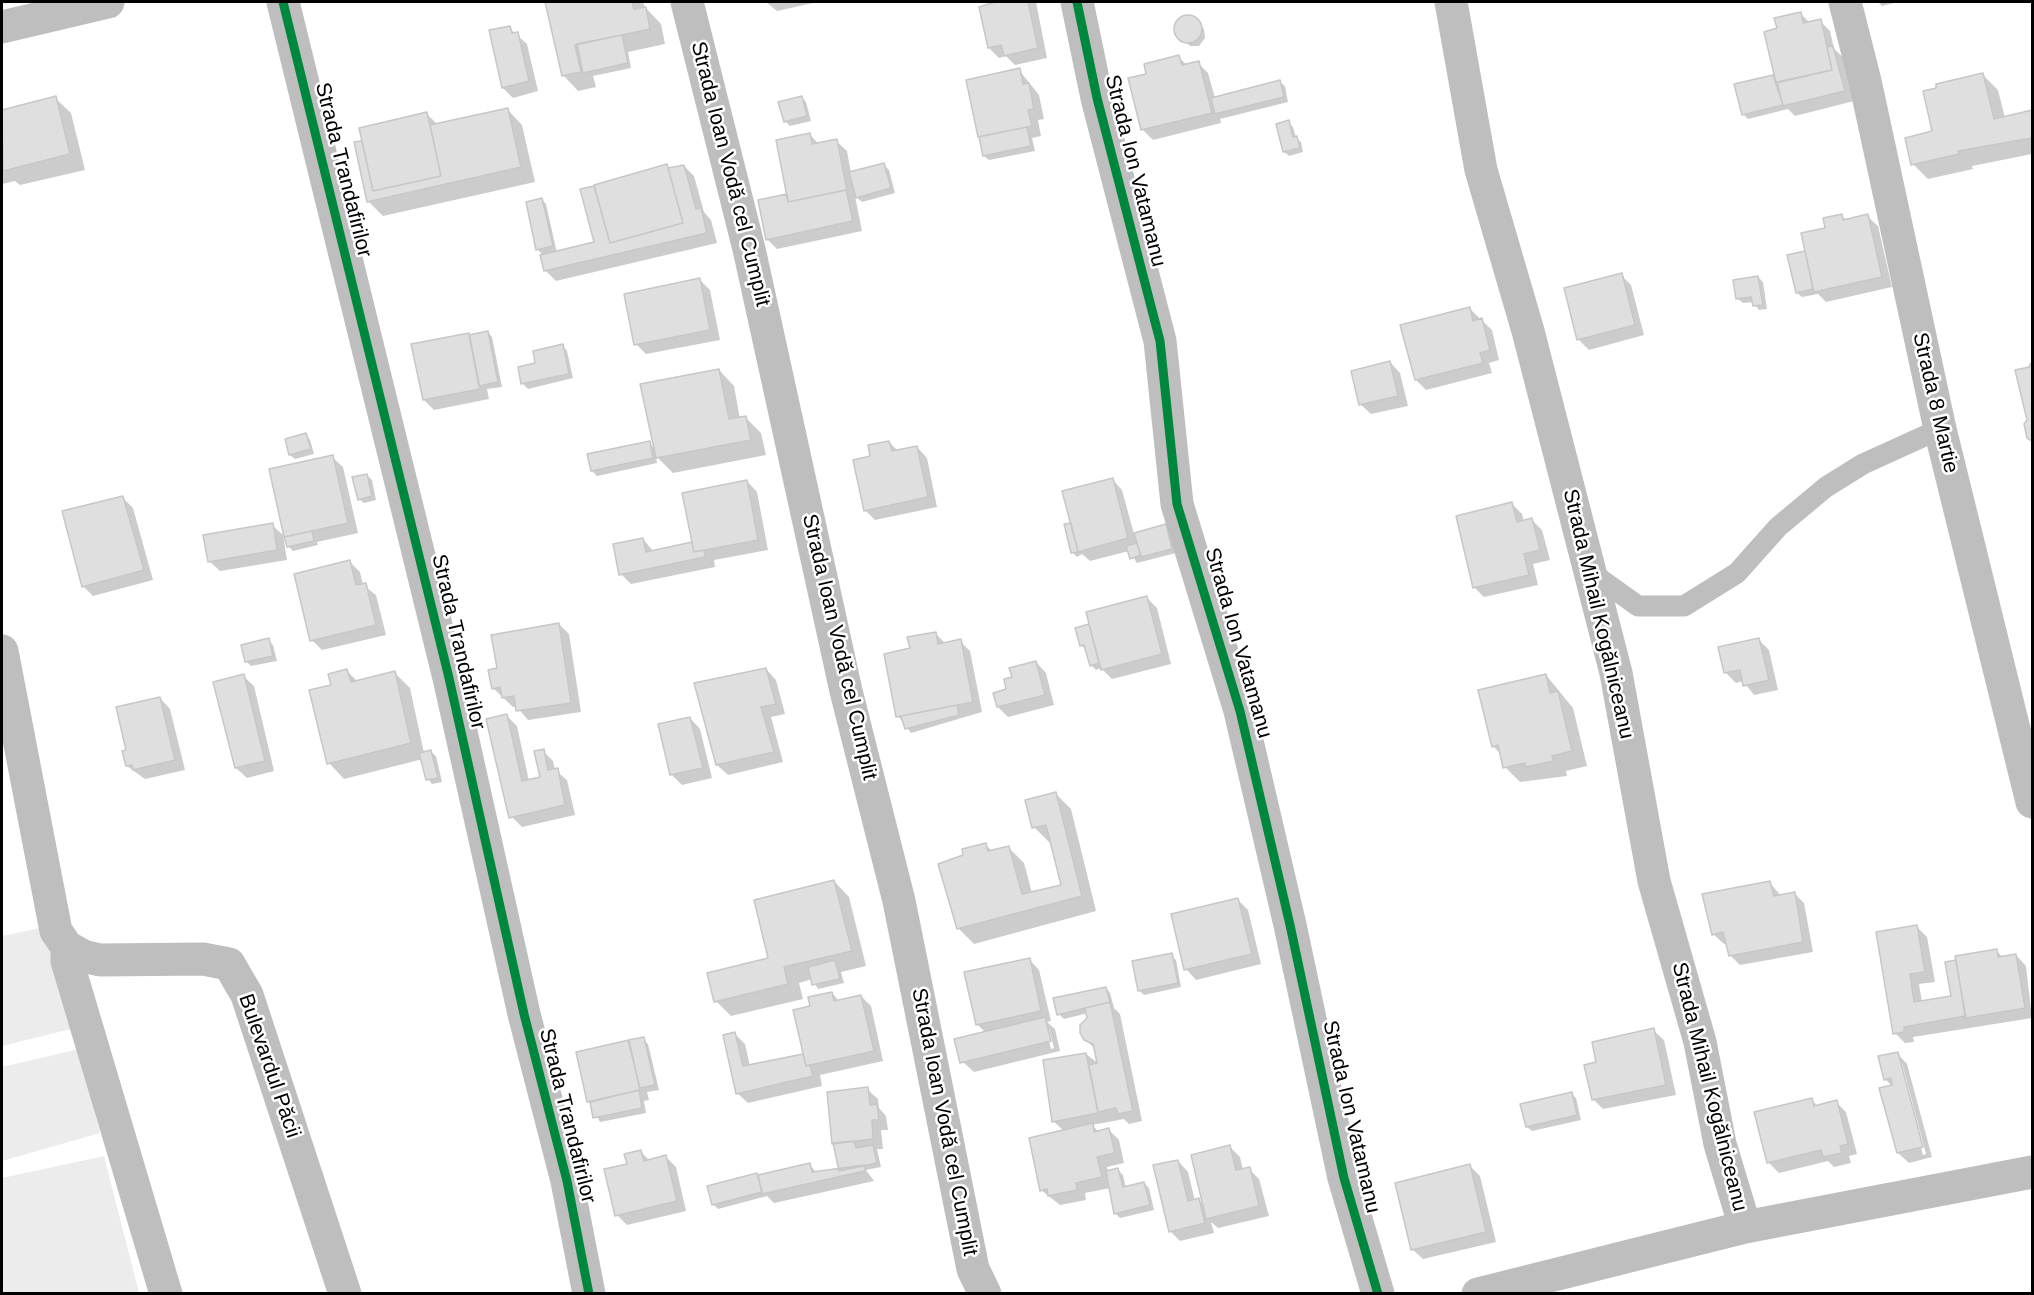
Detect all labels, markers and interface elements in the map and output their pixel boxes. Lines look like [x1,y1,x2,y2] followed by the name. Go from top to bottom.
[685,39,775,309] street label: Strada Ioan Vodă cel Cumplit
[1099,72,1171,270] street label: Strada Ion Vatamanu
[309,80,377,260] street label: Strada Trandafirilor
[1907,330,1963,476] street label: Strada 8 Martie
[1557,487,1639,741] street label: Strada Mihail Kogălniceanu
[796,512,882,782] street label: Strada Ioan Vodă cel Cumplit
[1199,545,1277,741] street label: Strada Ion Vatamanu
[426,552,490,732] street label: Strada Trandafirilor
[1666,960,1752,1214] street label: Strada Mihail Kogălniceanu
[906,986,982,1258] street label: Strada Ioan Vodă cel Cumplit
[233,991,305,1141] street label: Bulevardul Păcii
[1317,1018,1385,1216] street label: Strada Ion Vatamanu
[533,1026,601,1206] street label: Strada Trandafirilor

